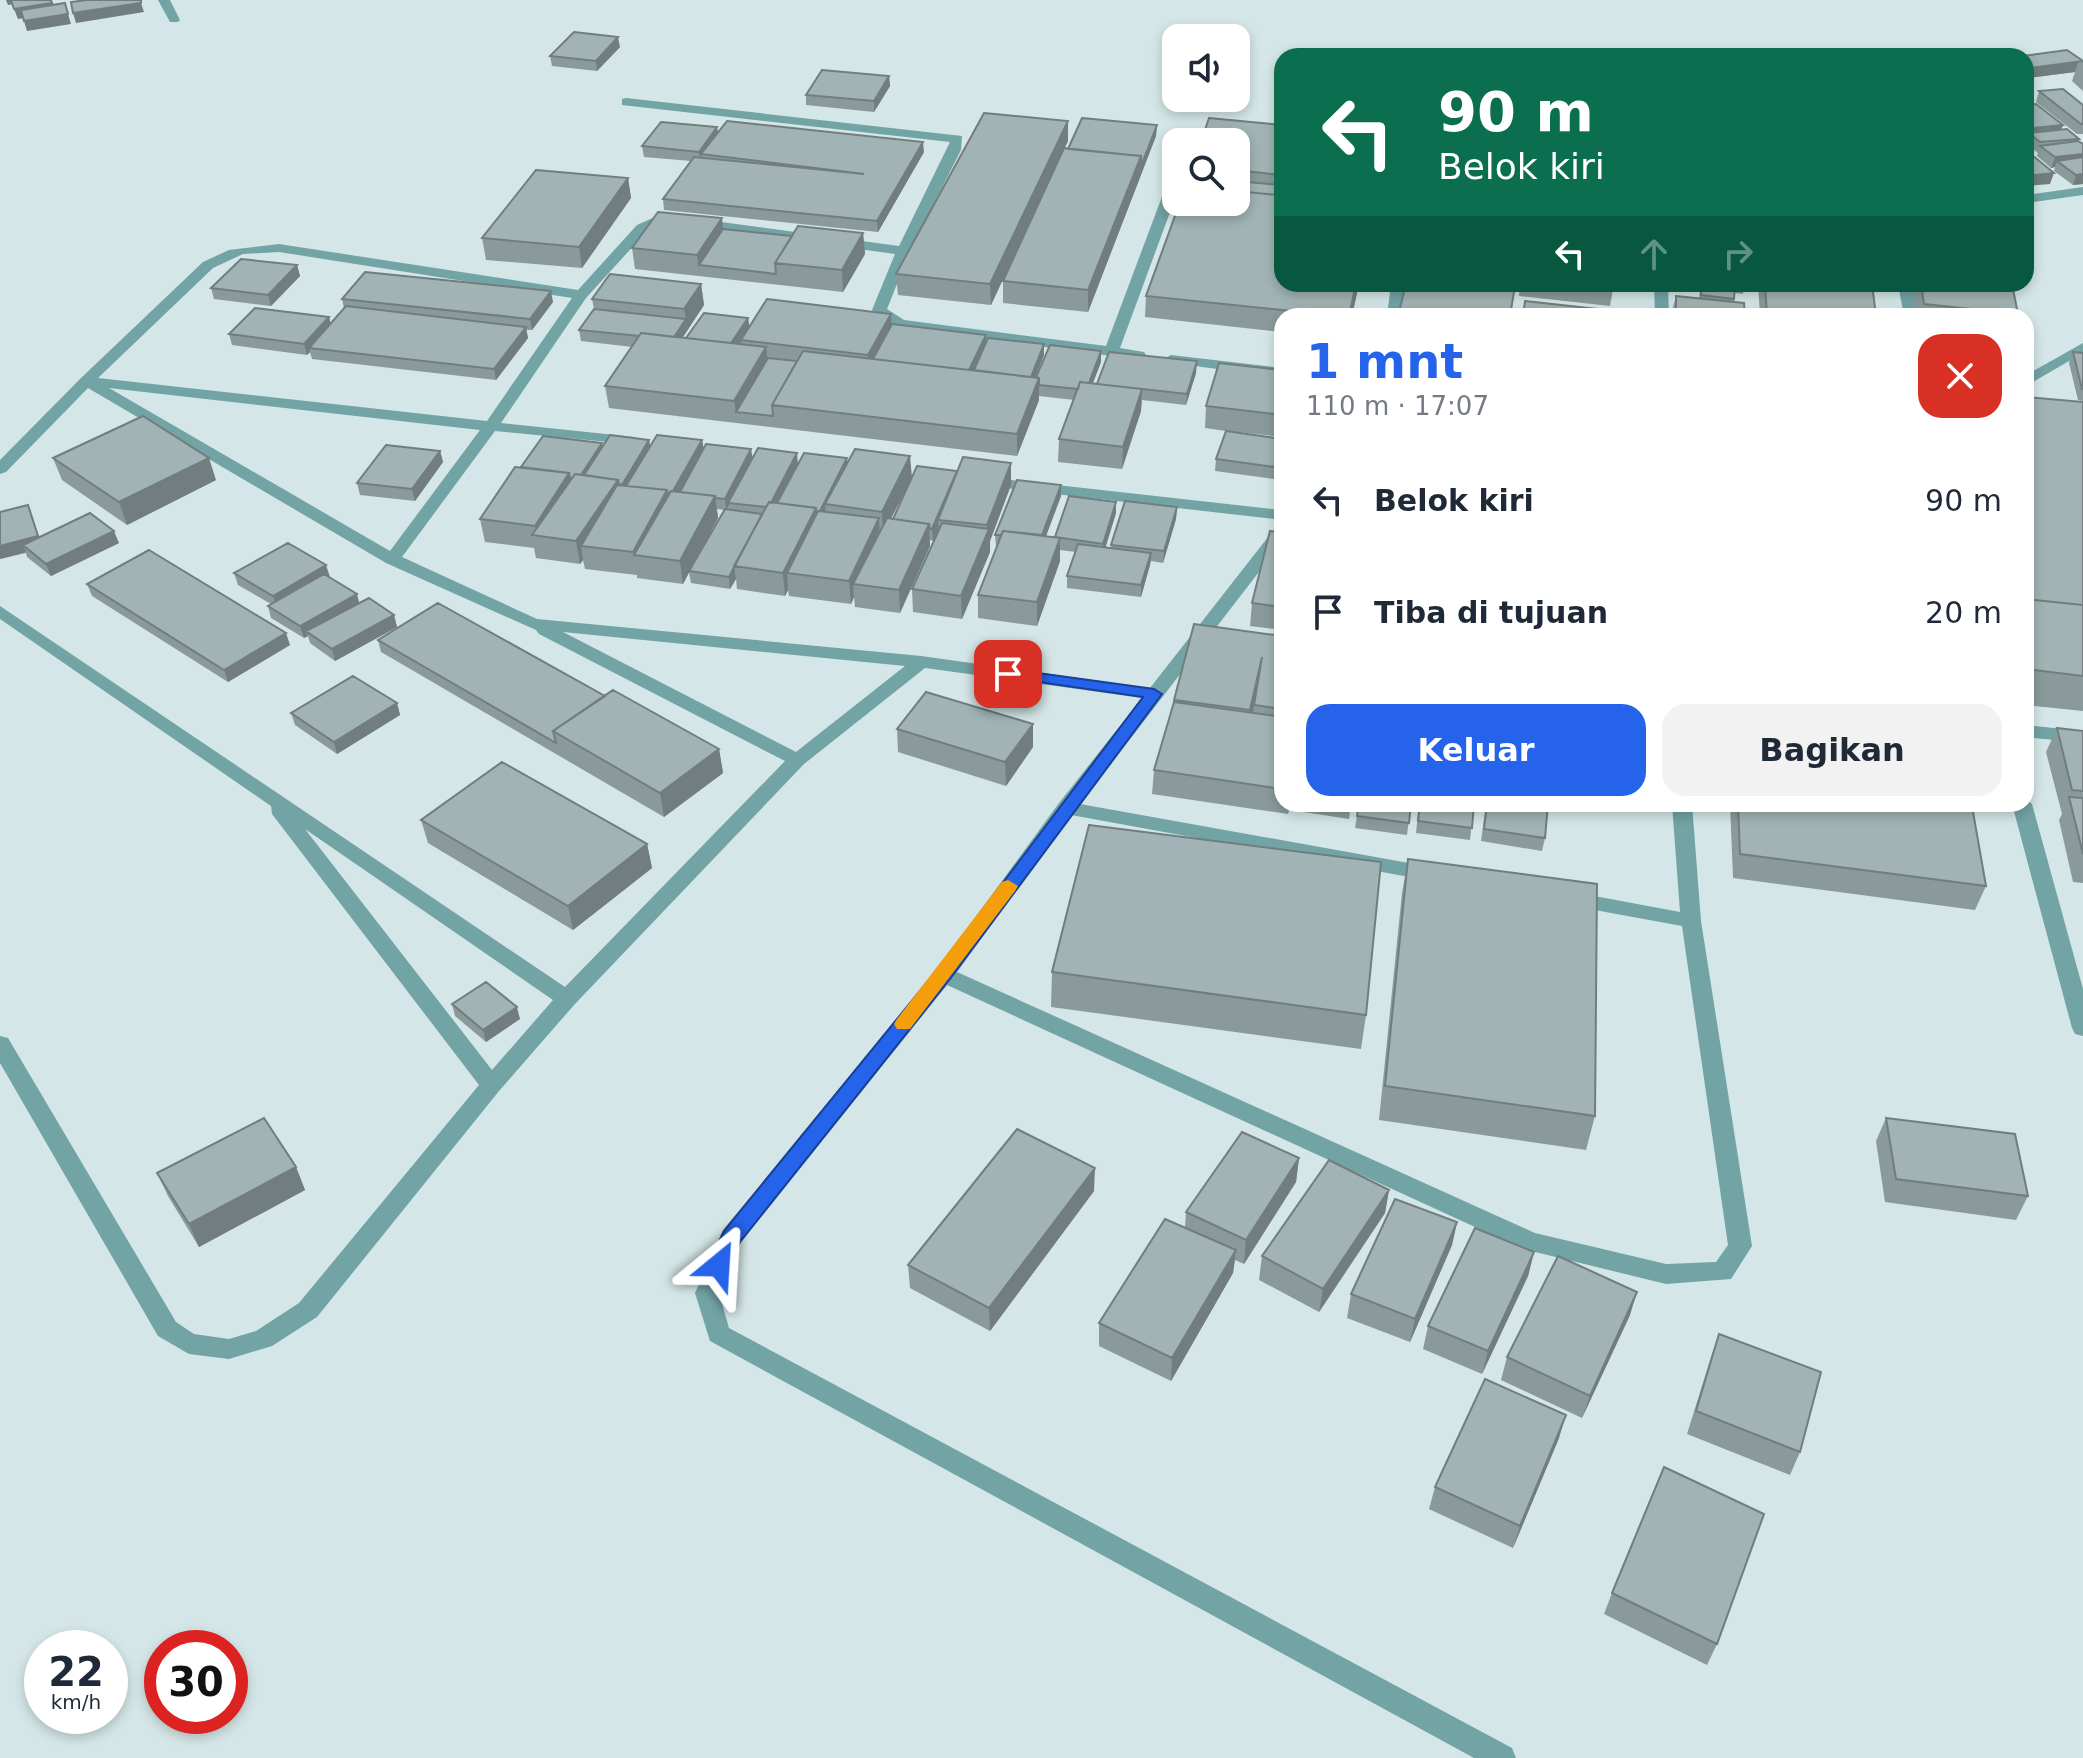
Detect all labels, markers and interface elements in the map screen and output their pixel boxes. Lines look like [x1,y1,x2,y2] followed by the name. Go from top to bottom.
[1162,24,1250,216] map controls
[1162,24,1250,112] button: sound
[1438,79,1594,144] text: 90 m
[1306,80,1410,184] icon: left
[1162,128,1250,216] button: search
[1438,146,1605,187] text: Belok kiri
[1548,232,1592,276] icon: left
[1632,232,1676,276] icon: ahead
[1716,232,1760,276] icon: right
[1306,333,1463,389] text: 1 mnt
[1918,334,2002,418] button: close
[1306,391,1489,421] text: 110 m · 17:07
[1306,478,1350,522] icon: left
[1374,483,1534,518] text: Belok kiri
[1925,483,2002,518] text: 90 m
[1306,590,1350,634] icon: arrive
[1374,595,1608,630] text: Tiba di tujuan
[1925,595,2002,630] text: 20 m
[974,640,1042,708] pin
[986,652,1030,696] icon: arrive
[1306,704,1646,796] button: Keluar
[1662,704,2002,796] button: Bagikan
[677,1223,761,1307] position arrow
[144,1630,248,1734] speed limit sign: 30
[48,1649,104,1695] text: 22
[51,1690,101,1714] text: km/h

